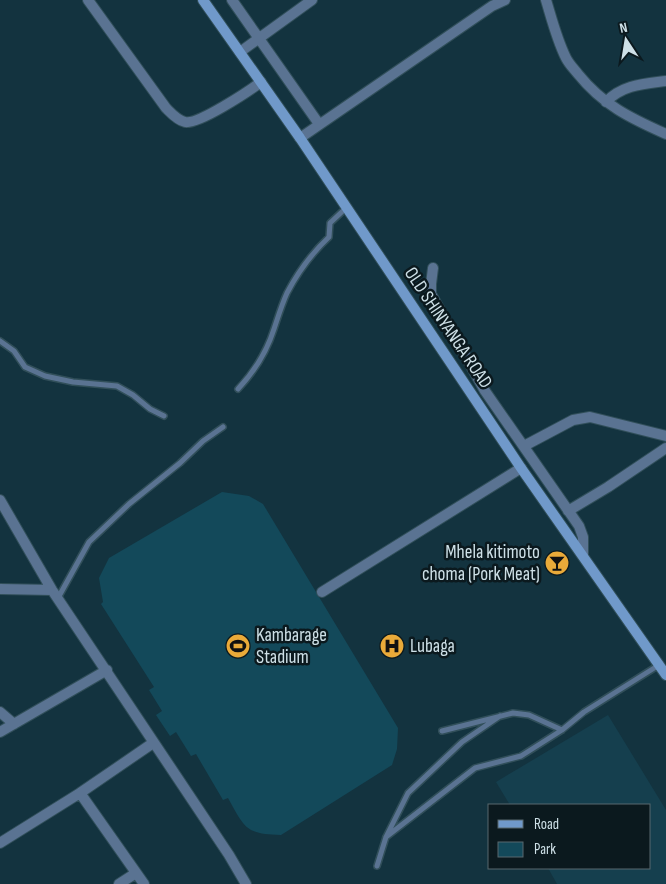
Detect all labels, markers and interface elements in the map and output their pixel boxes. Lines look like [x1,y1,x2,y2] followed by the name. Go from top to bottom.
[601,15,651,65] north arrow
[618,19,629,37] text: N
[399,263,497,393] street label: OLD SHINYANGA ROAD
[422,541,540,586] place label: Mhela kitimoto choma (Pork Meat)
[544,550,570,576] bar icon: Mhela kitimoto choma (Pork Meat)
[256,624,327,669] place label: Kambarage Stadium
[225,633,251,659] sports icon: Kambarage Stadium
[379,633,405,659] hospital icon: Lubaga
[410,635,455,658] place label: Lubaga
[488,804,651,869] legend
[534,815,559,834] text: Road
[534,840,556,859] text: Park

